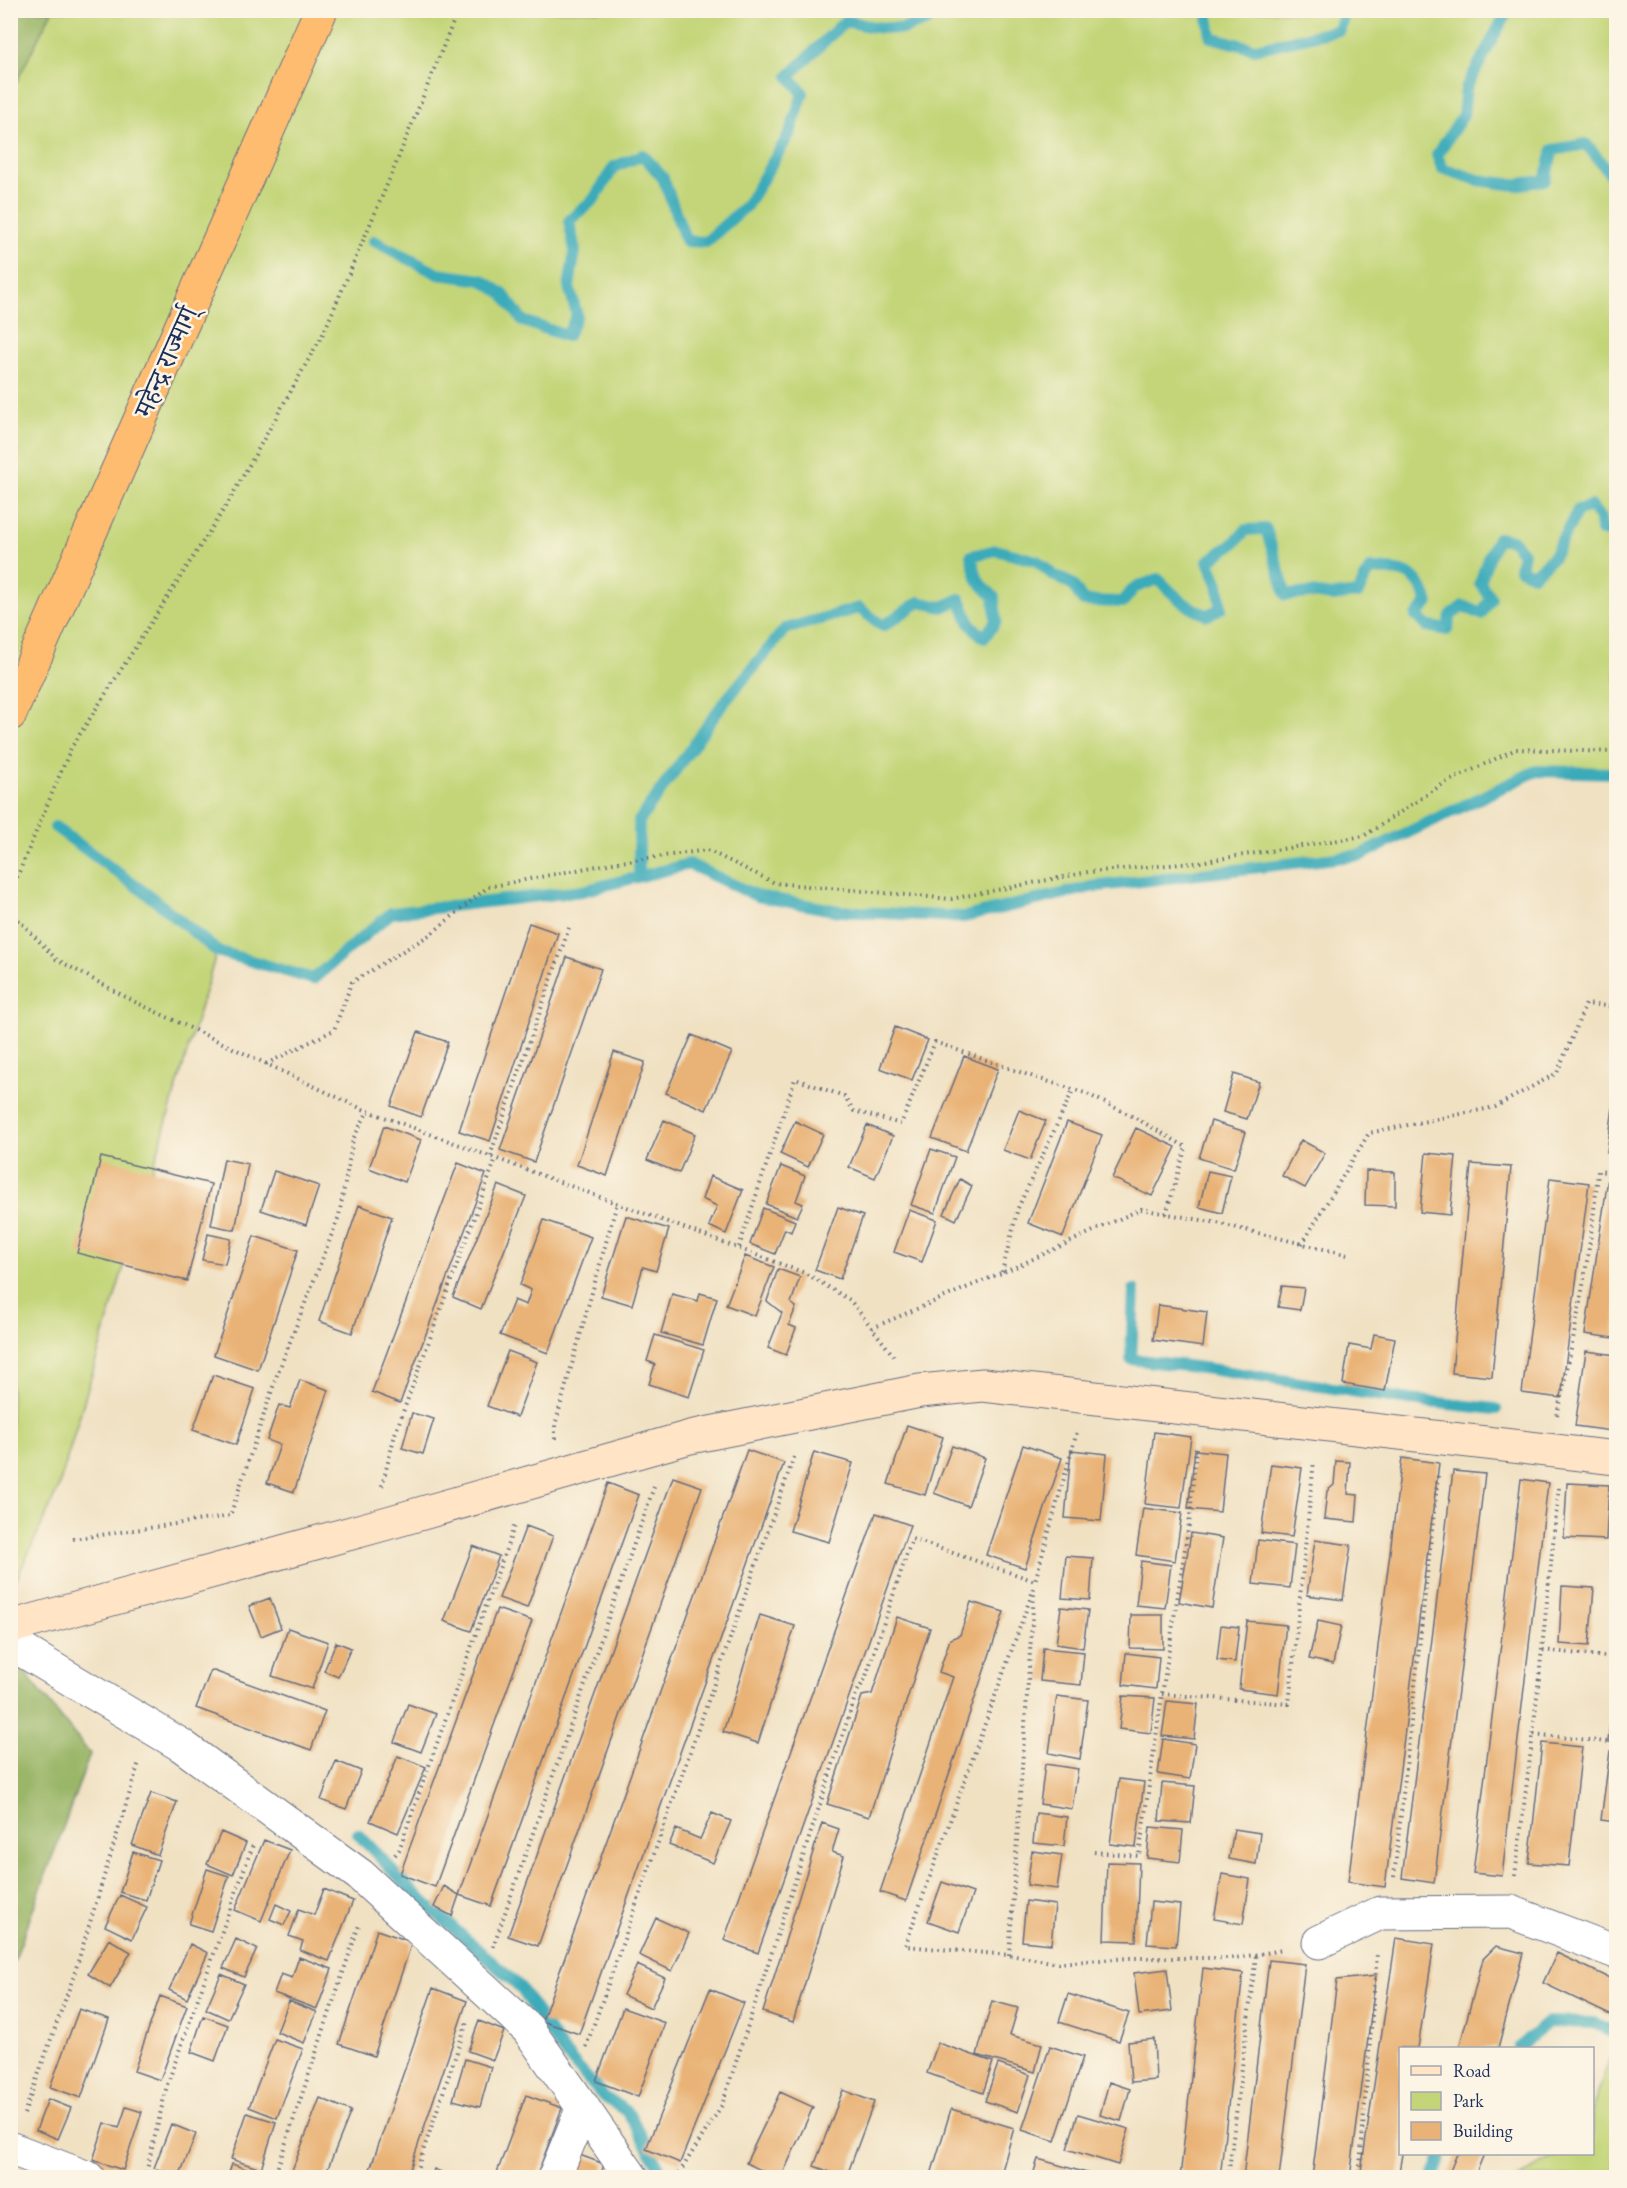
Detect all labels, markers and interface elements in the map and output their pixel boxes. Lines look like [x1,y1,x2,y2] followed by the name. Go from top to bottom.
[125,298,207,424] street label: महेन्द्र राज्मार्ग्
[1399,2047,1594,2155] legend
[1453,2059,1492,2082] text: Road
[1453,2089,1484,2112] text: Park
[1453,2119,1513,2142] text: Building

